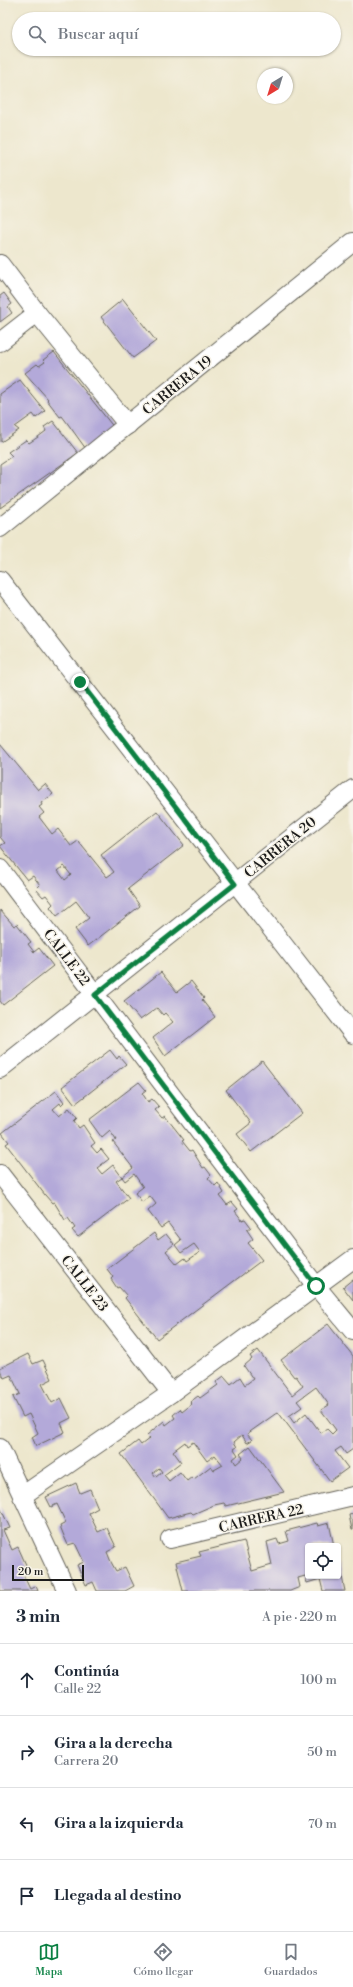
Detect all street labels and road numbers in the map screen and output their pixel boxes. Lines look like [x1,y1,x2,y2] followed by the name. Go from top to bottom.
[139,352,216,419] street label: CARRERA 19
[241,813,320,882] street label: CARRERA 20
[39,926,93,990] street label: CALLE 22
[57,1252,112,1316] street label: CALLE 23
[217,1500,305,1537] street label: CARRERA 22

